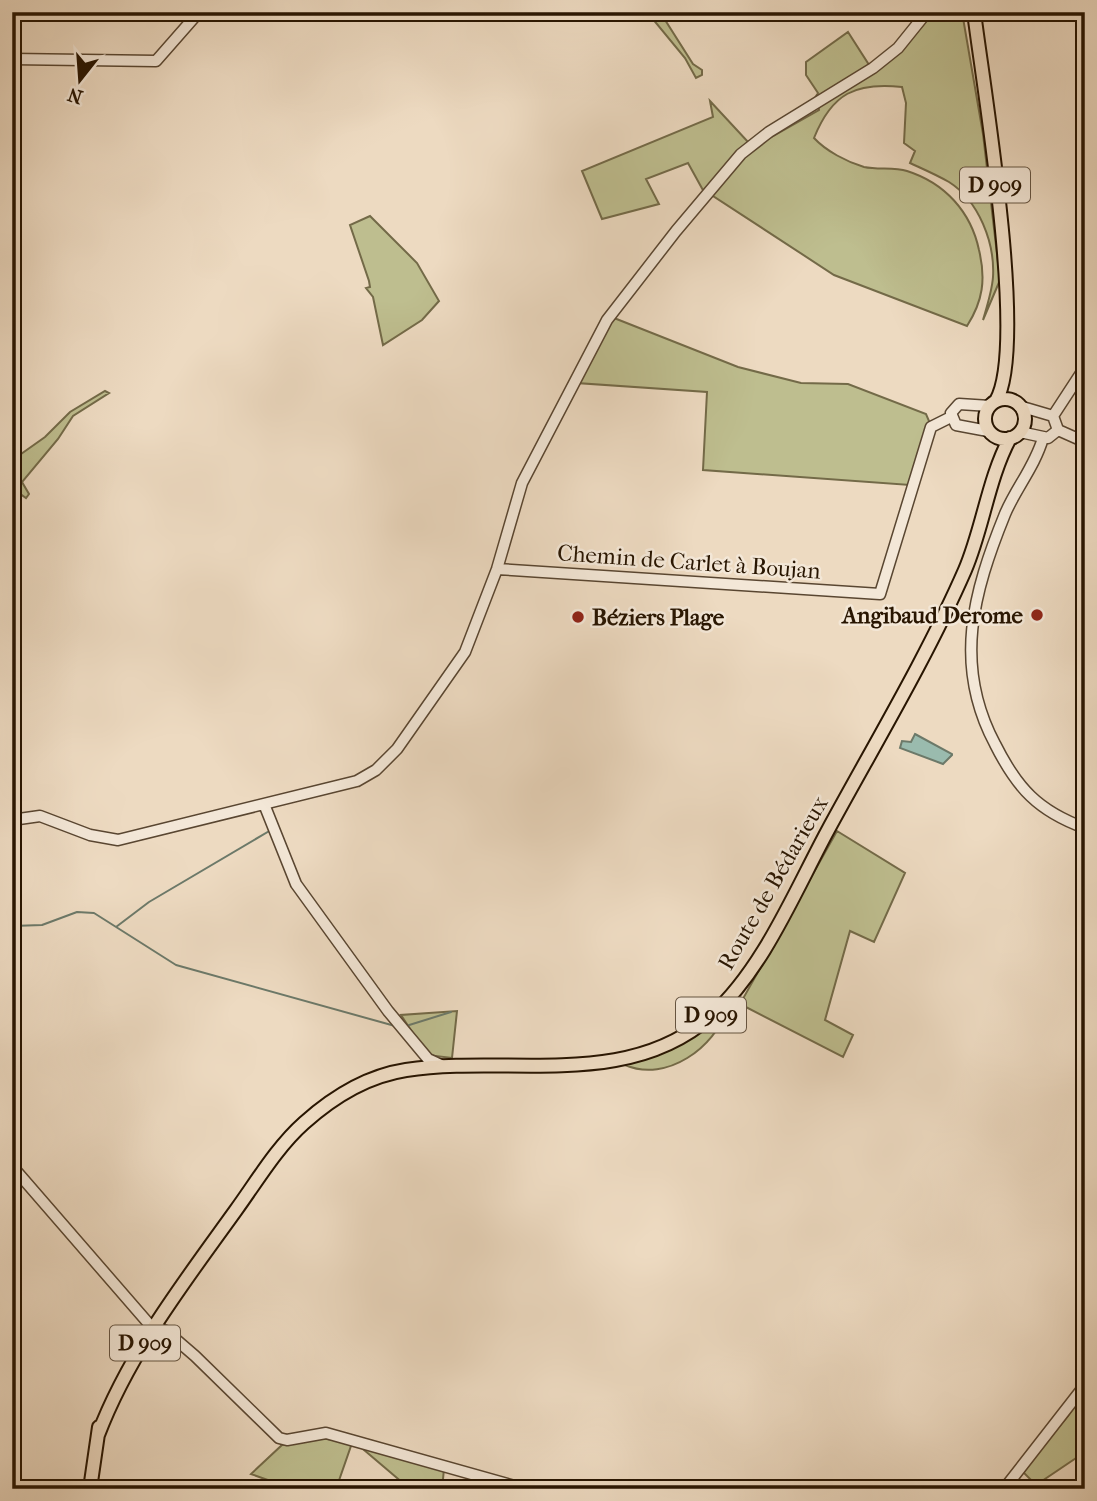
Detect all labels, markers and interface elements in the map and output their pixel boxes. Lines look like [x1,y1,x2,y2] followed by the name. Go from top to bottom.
[46,46,116,116] north arrow
[65,83,85,108] text: N
[960,168,1030,202] road number: D 909
[556,539,822,585] street label: Chemin de Carlet à Boujan
[840,602,1024,629] place label: Angibaud Derome
[592,604,725,631] place label: Béziers Plage
[1029,607,1045,623] marker: Angibaud Derome
[570,609,586,625] marker: Béziers Plage
[712,791,834,975] street label: Route de Bédarieux
[676,998,746,1032] road number: D 909
[110,1326,180,1360] road number: D 909

